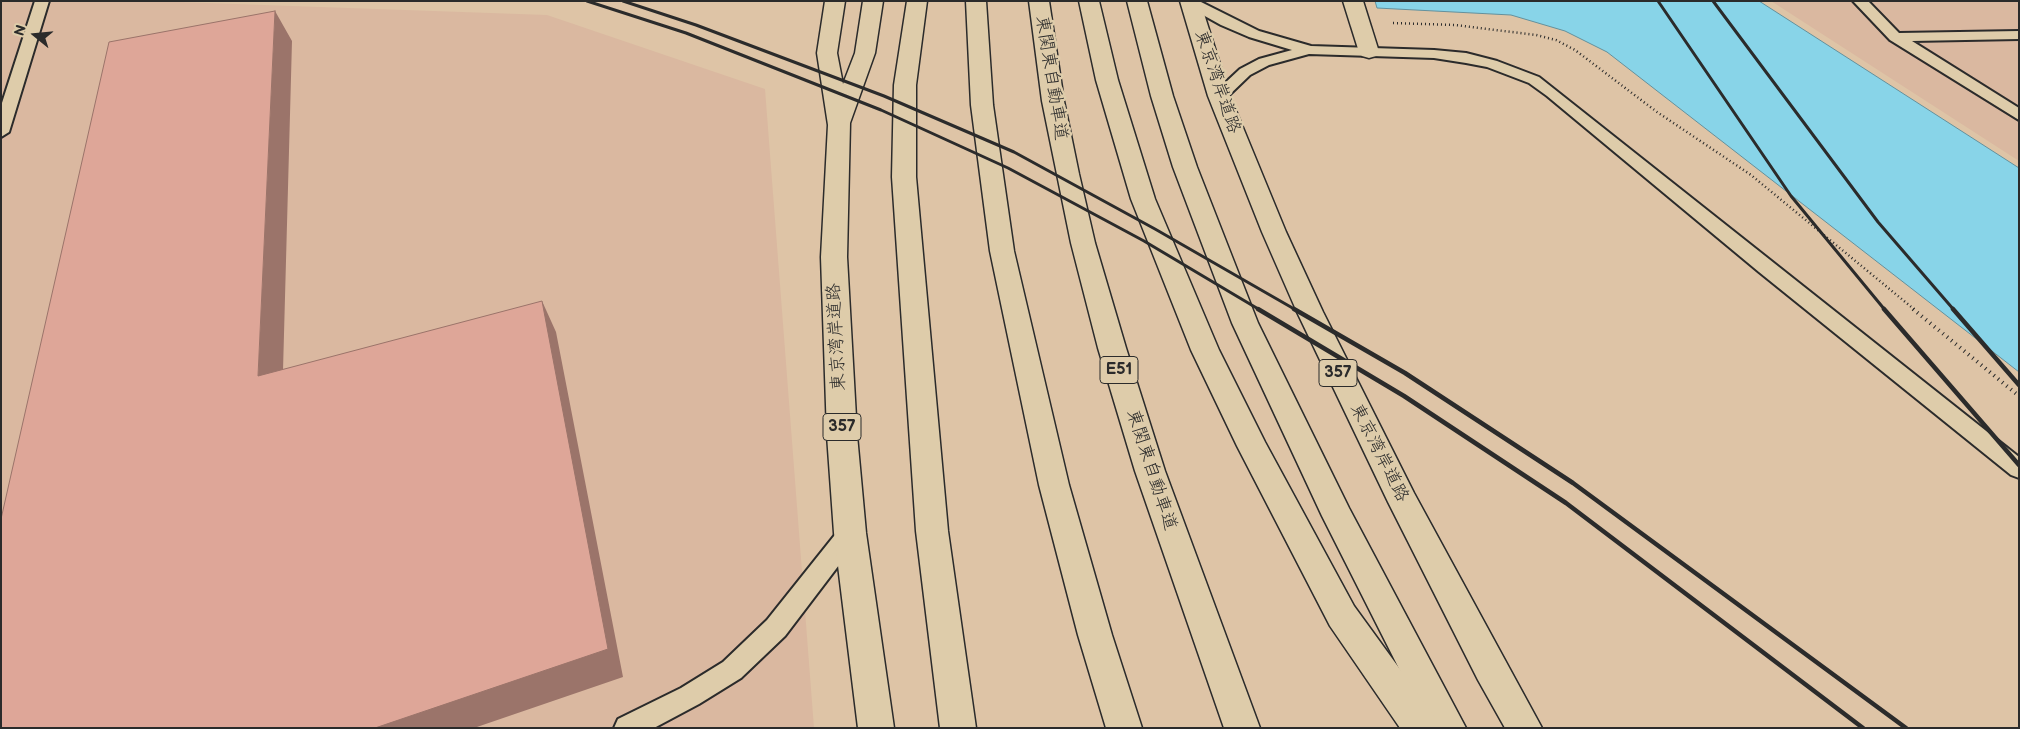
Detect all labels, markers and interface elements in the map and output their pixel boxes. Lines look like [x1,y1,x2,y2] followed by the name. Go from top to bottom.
[10,10,60,60] north arrow
[1030,14,1072,142] street label: 東関東自動車道
[11,23,30,38] text: N
[1189,27,1245,137] street label: 東京湾岸道路
[823,283,851,391] street label: 東京湾岸道路
[1100,356,1138,384] road number: E51
[1319,359,1357,386] road number: 357
[1345,400,1413,506] street label: 東京湾岸道路
[1121,407,1181,533] street label: 東関東自動車道
[823,414,861,441] road number: 357

